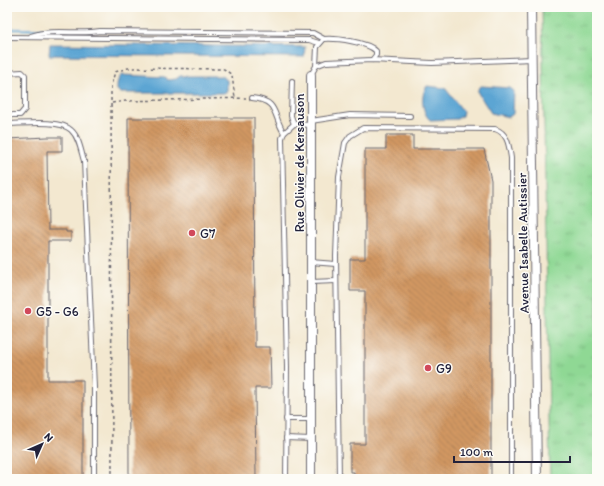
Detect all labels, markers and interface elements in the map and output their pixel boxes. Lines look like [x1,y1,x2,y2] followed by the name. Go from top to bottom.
[292,94,307,232] street label: Rue Olivier de Kersauson
[514,172,532,313] street label: Avenue Isabelle Autissier
[200,226,216,241] place label: G7
[187,228,197,238] marker: G7
[36,304,79,319] place label: G5 - G6
[23,306,33,316] marker: G5 - G6
[436,361,452,376] place label: G9
[423,363,433,373] marker: G9
[22,424,62,464] north arrow
[41,430,56,445] text: N
[454,438,570,464] scale bar
[460,445,493,459] text: 100 m

